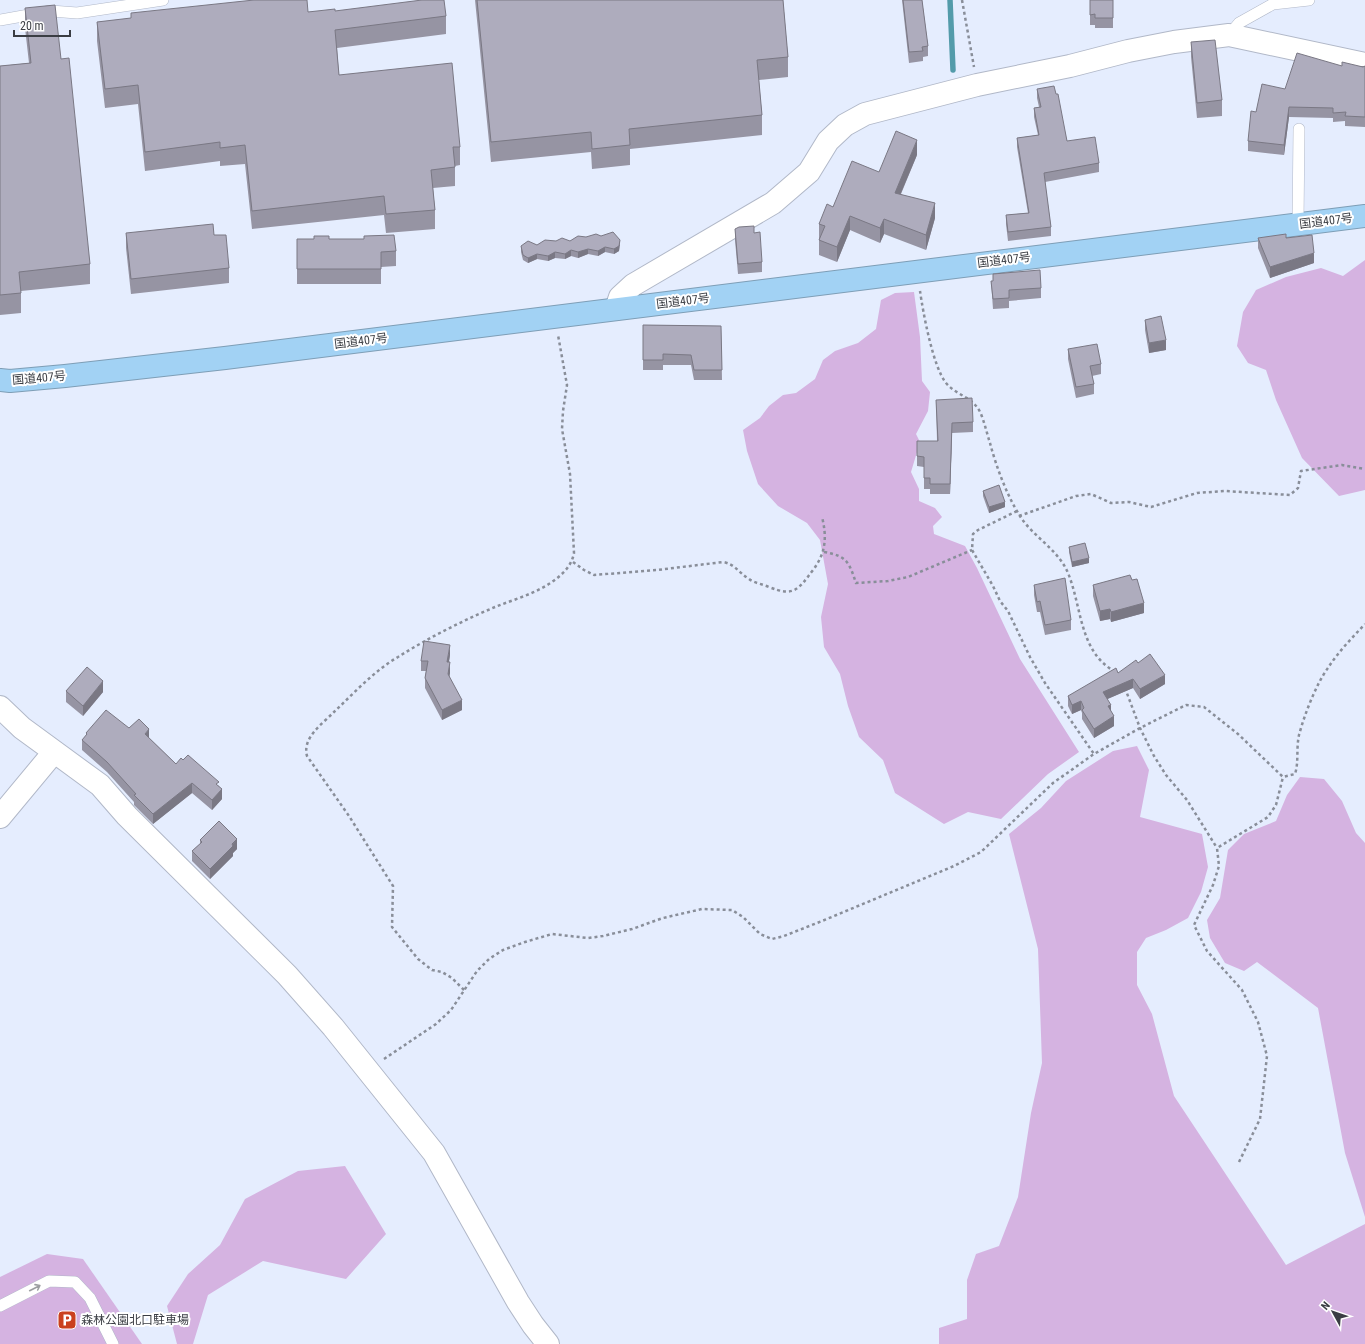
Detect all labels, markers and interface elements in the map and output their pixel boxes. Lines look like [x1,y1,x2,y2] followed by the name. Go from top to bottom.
[14,12,70,38] scale bar
[20,19,44,33] text: 20 m
[1298,211,1354,231] street label: 国道407号
[976,250,1032,270] street label: 国道407号
[655,291,711,311] street label: 国道407号
[333,331,389,351] street label: 国道407号
[12,369,66,387] street label: 国道407号
[29,1284,41,1291] one-way arrow
[1313,1292,1353,1332] north arrow
[1319,1299,1333,1313] text: N
[56,1309,78,1331] parking icon: 森林公園北口駐車場
[81,1313,189,1327] place label: 森林公園北口駐車場

